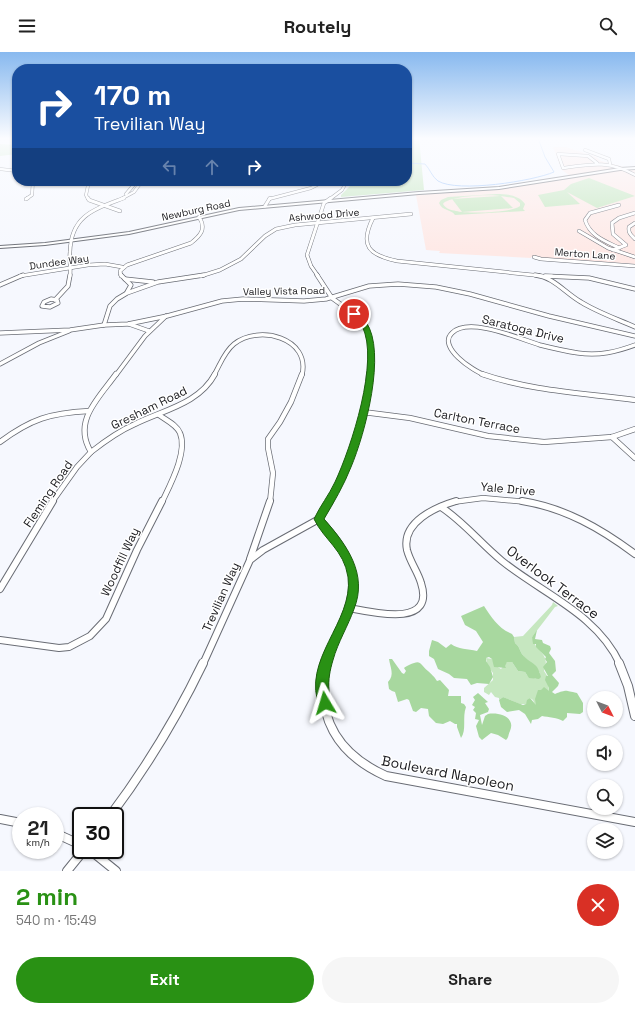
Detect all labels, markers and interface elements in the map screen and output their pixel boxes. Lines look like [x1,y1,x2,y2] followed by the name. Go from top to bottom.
[16,15,38,37] icon: menu
[284,15,351,38] text: Routely
[597,15,619,37] icon: search
[94,77,171,113] text: 170 m
[28,80,80,132] icon: right
[94,112,205,135] text: Trevilian Way
[159,156,181,178] icon: left
[201,156,223,178] icon: ahead
[243,156,265,178] icon: right
[160,196,232,224] street label: Newburg Road
[288,205,360,225] street label: Ashwood Drive
[554,245,616,263] street label: Merton Lane
[28,251,90,273] street label: Dundee Way
[243,284,325,298] street label: Valley Vista Road
[337,297,371,331] pin
[343,303,365,325] icon: arrive
[480,311,566,347] street label: Saratoga Drive
[108,383,190,433] street label: Gresham Road
[432,405,522,437] street label: Carlton Terrace
[20,457,76,531] street label: Fleming Road
[480,479,536,499] street label: Yale Drive
[97,525,143,599] street label: Woodfill Way
[503,541,603,623] street label: Overlook Terrace
[199,560,243,634] street label: Trevilian Way
[304,682,346,724] position arrow
[587,691,623,727] north arrow
[587,691,623,859] map controls
[587,735,623,771] button: sound
[380,751,516,795] street label: Boulevard Napoleon
[587,779,623,815] button: search
[72,807,124,859] speed limit sign: 30
[28,815,48,841] text: 21
[587,823,623,859] button: layers
[26,836,50,849] text: km/h
[16,881,78,912] text: 2 min
[577,884,619,926] button: close
[16,912,96,929] text: 540 m · 15:49
[16,957,314,1003] button: Exit
[322,957,619,1003] button: Share

